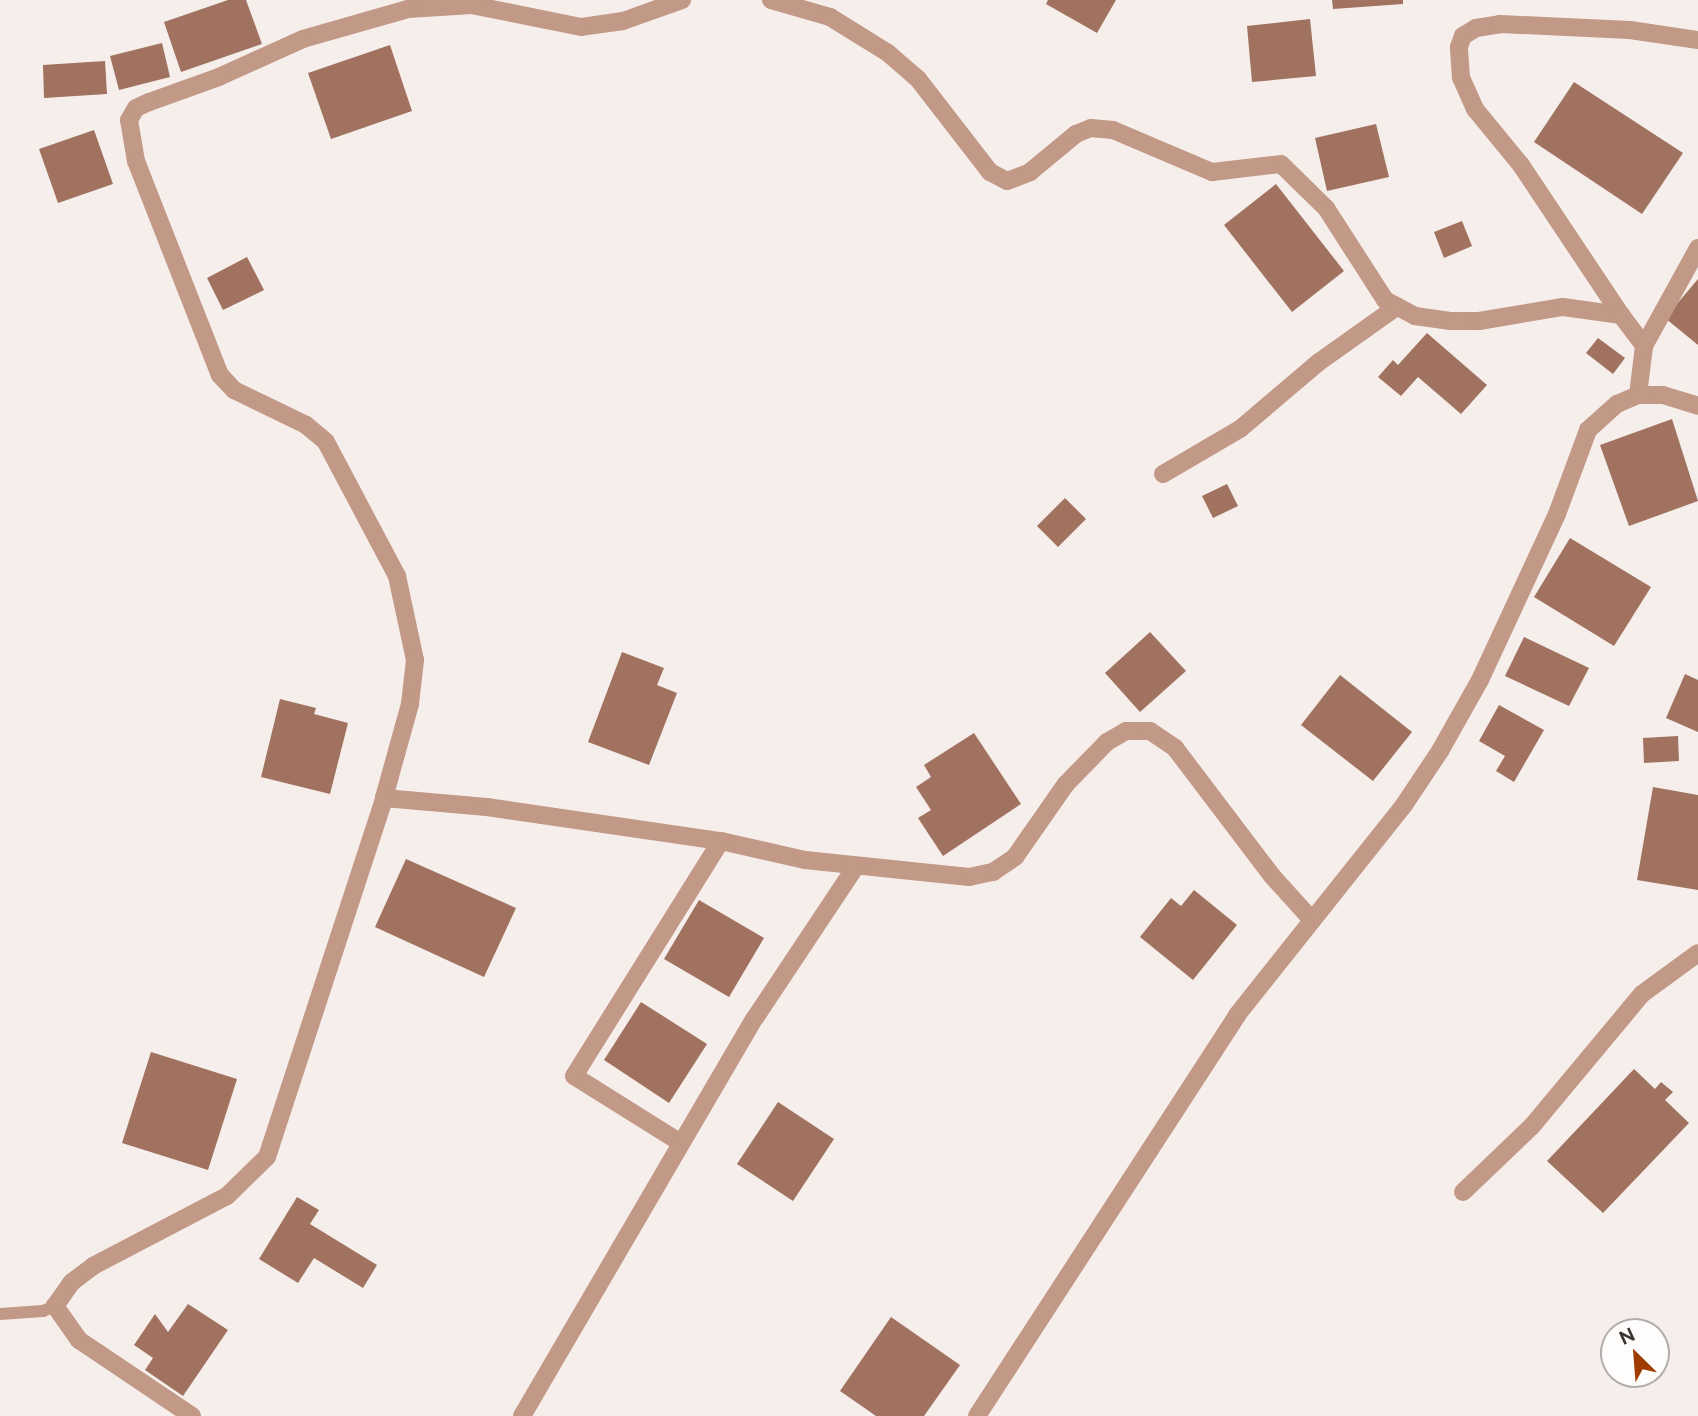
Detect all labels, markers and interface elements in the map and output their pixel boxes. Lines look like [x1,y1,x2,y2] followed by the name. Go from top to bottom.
[1600,1318,1670,1388] north arrow
[1616,1323,1638,1349] text: N

